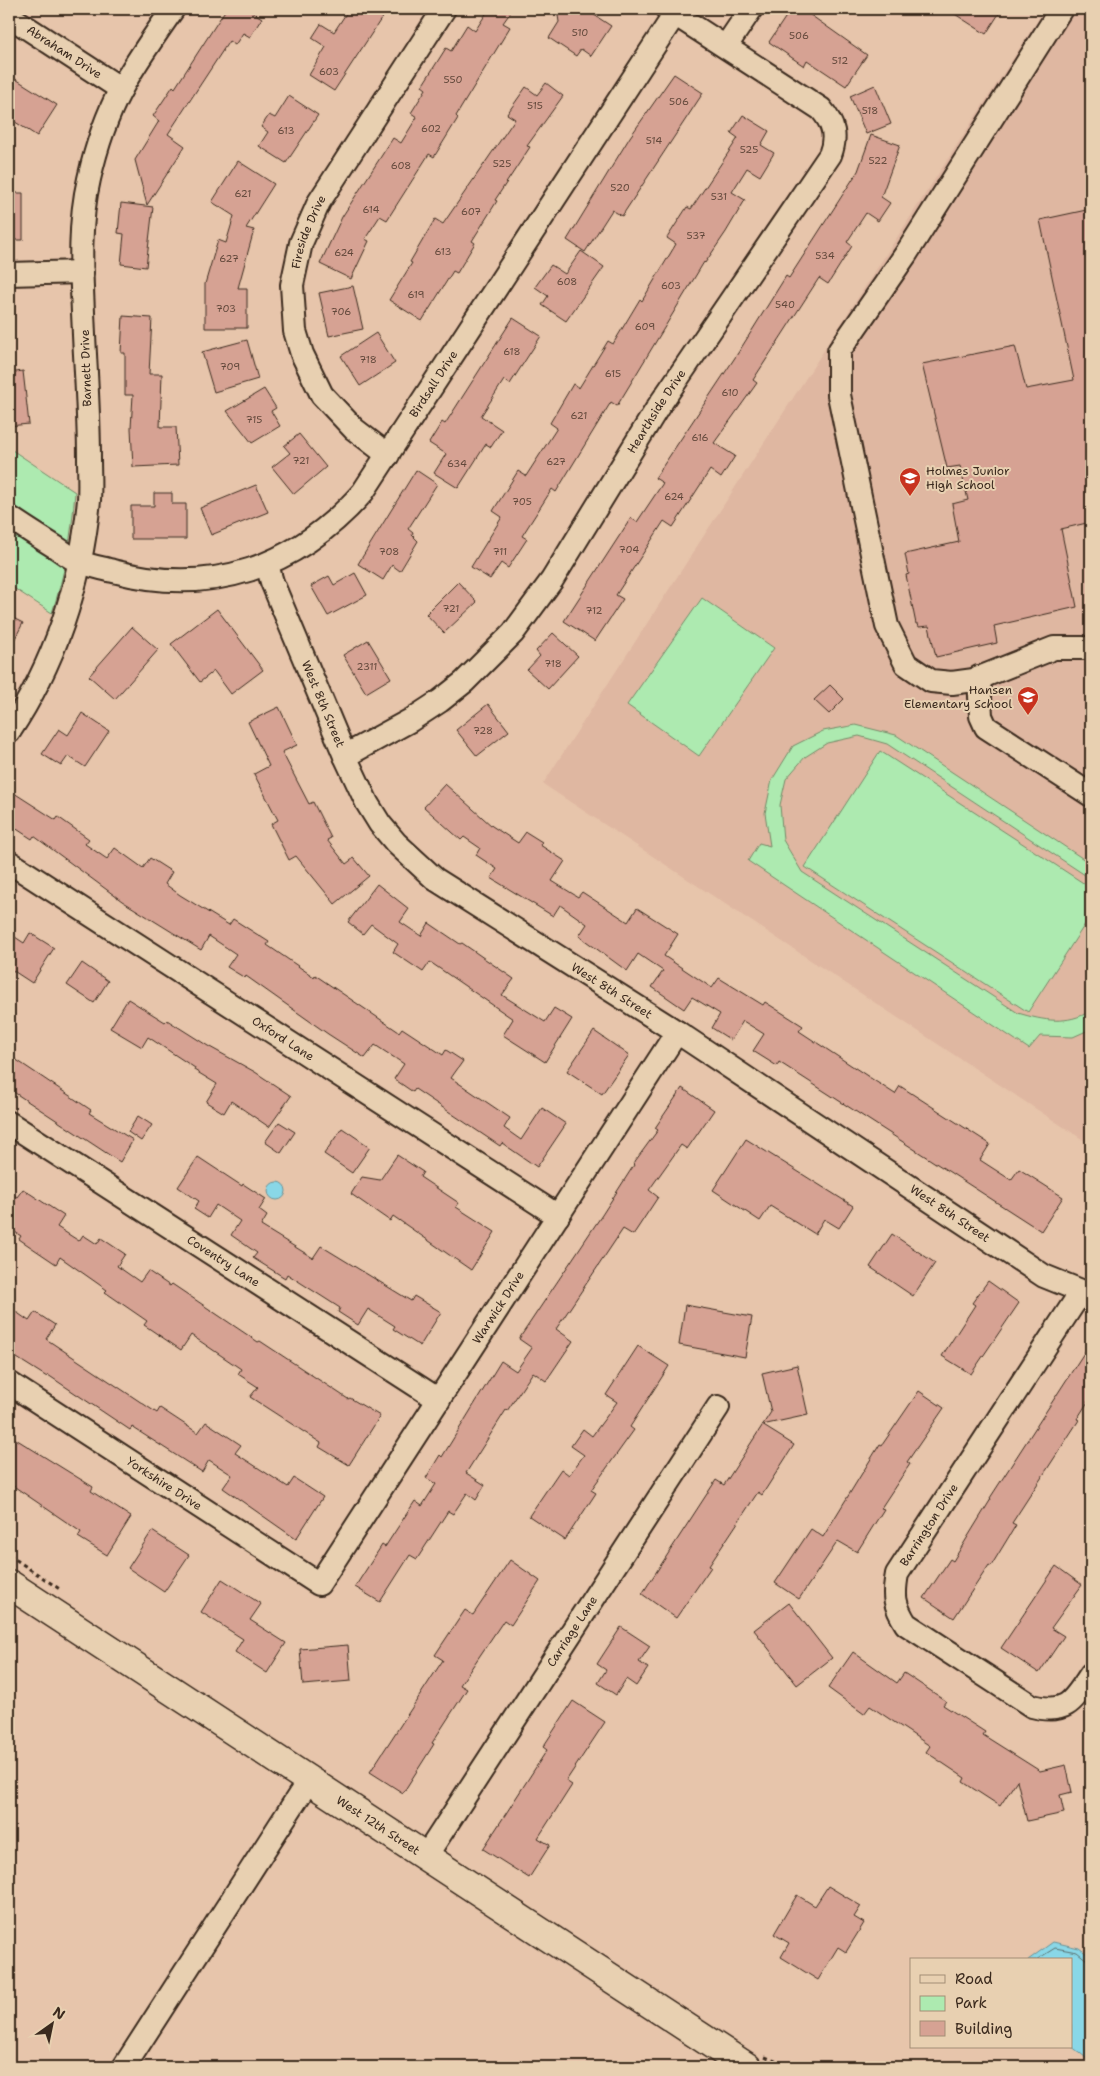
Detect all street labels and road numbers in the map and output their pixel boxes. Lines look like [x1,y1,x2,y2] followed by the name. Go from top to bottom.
[24,22,105,83] street label: Abraham Drive
[288,191,330,270] street label: Fireside Drive
[77,329,95,407] street label: Barnett Drive
[406,347,461,421] street label: Birdsall Drive
[623,366,690,456] street label: Hearthside Drive
[298,658,349,750] street label: West 8th Street
[568,959,655,1022] street label: West 8th Street
[249,1013,317,1065] street label: Oxford Lane
[907,1181,993,1246] street label: West 8th Street
[184,1232,263,1291] street label: Coventry Lane
[469,1268,528,1347] street label: Warwick Drive
[123,1453,205,1514] street label: Yorkshire Drive
[896,1480,962,1569] street label: Barrington Drive
[543,1592,601,1670] street label: Carriage Lane
[333,1792,423,1859] street label: West 12th Street

